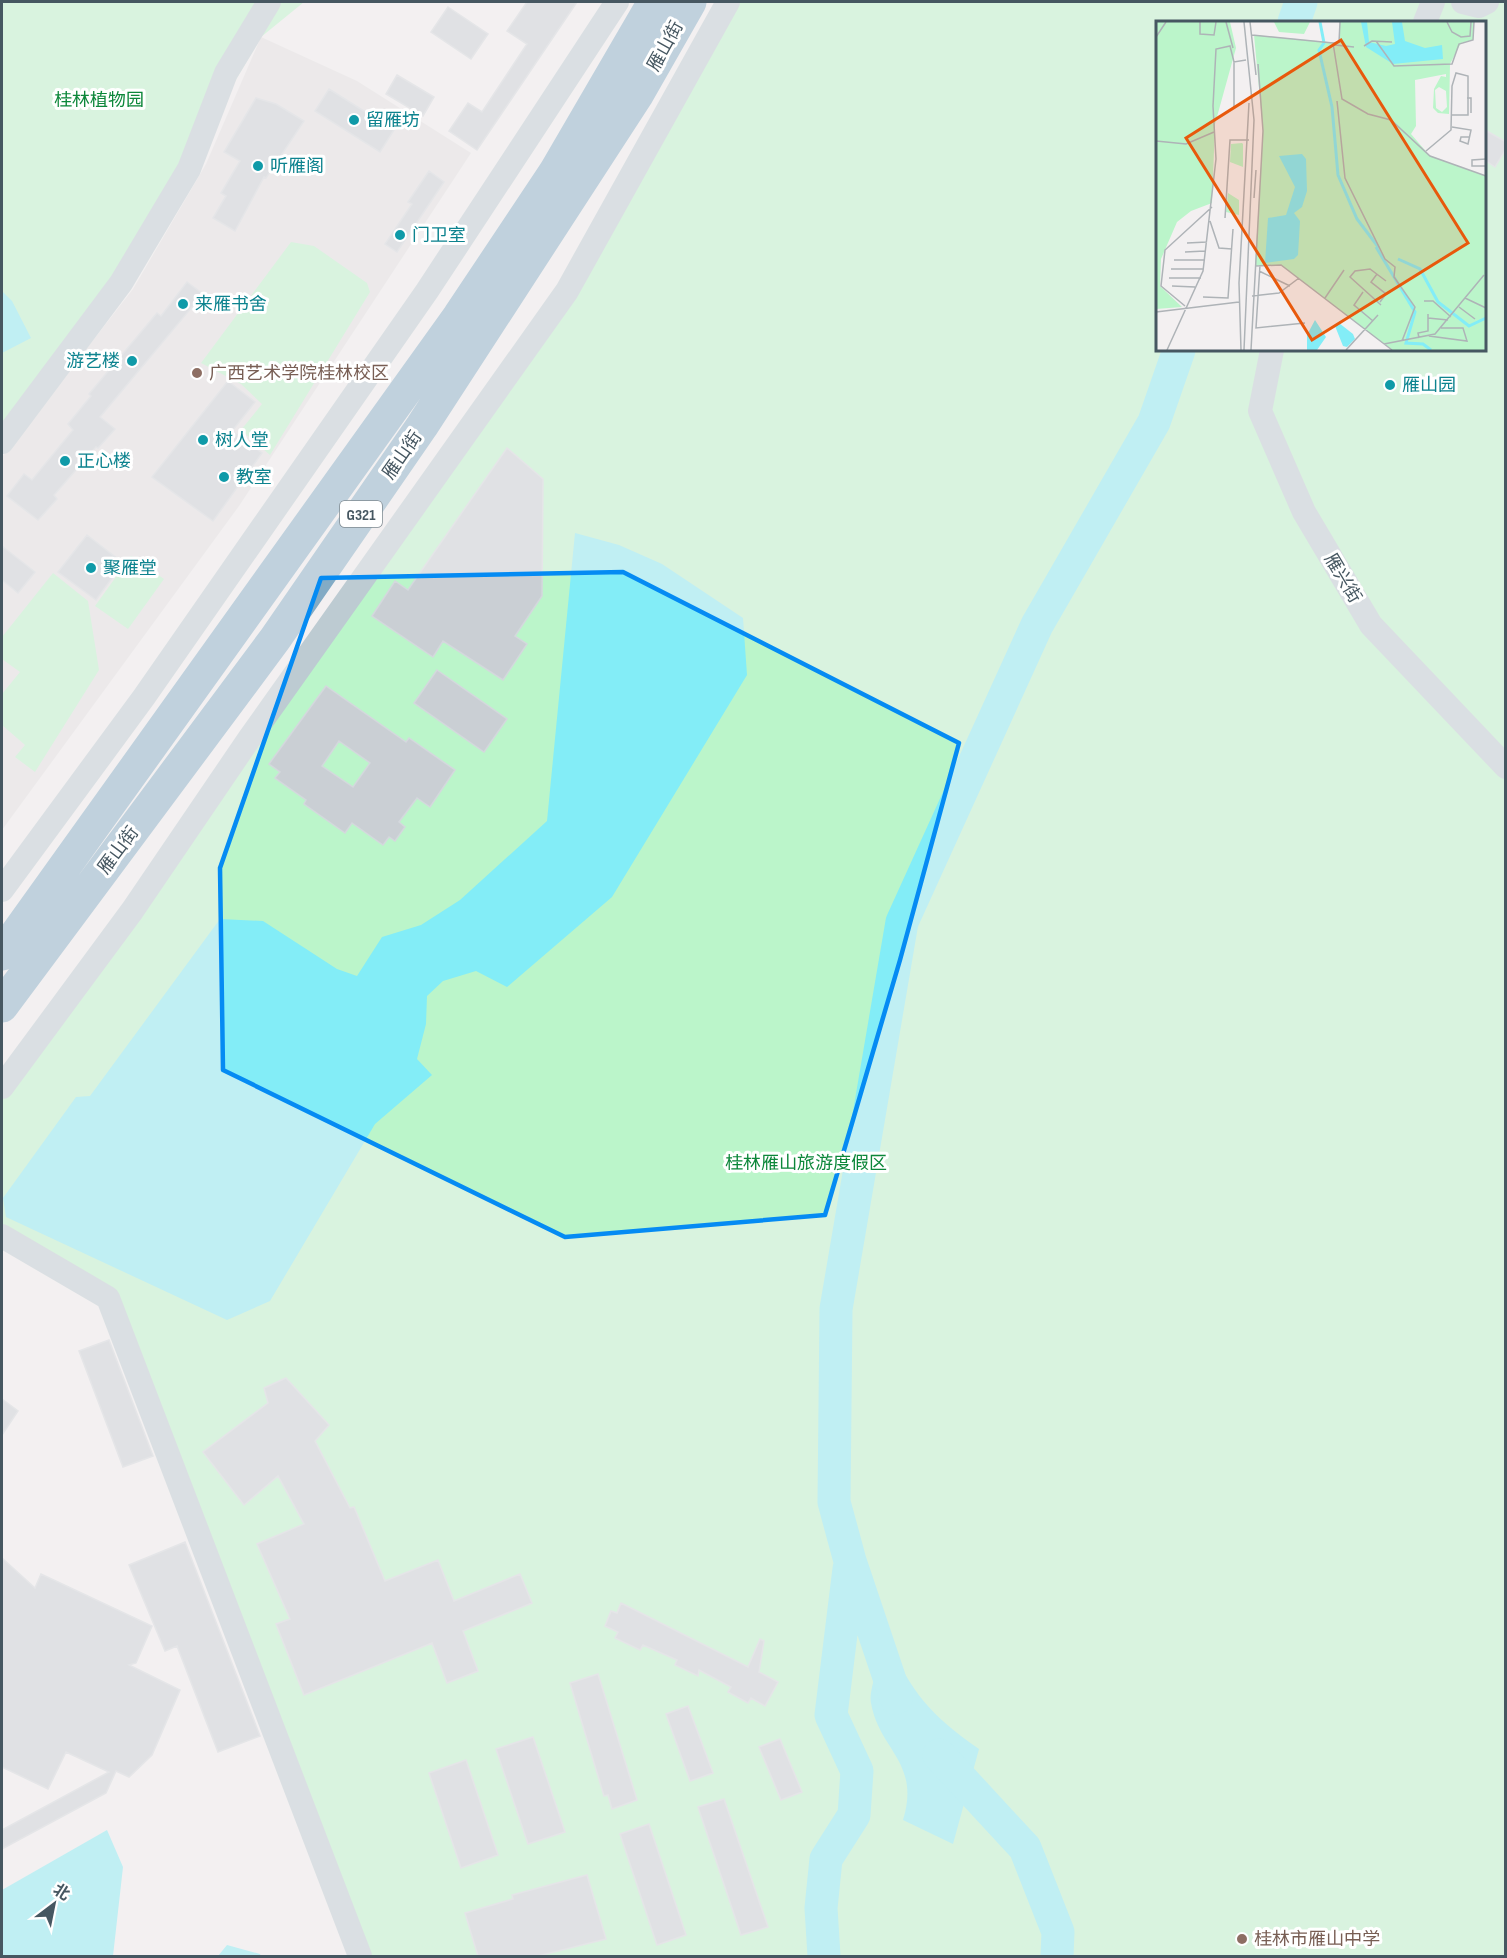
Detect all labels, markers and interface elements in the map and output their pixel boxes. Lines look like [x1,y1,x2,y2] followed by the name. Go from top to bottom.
[643,18,688,75] street label: 雁山街
[1156,21,1486,351] inset map
[54,90,144,111] park label: 桂林植物园
[366,110,420,131] place label: 留雁坊
[347,113,361,127] marker: 留雁坊
[270,156,324,177] place label: 听雁阁
[251,159,265,173] marker: 听雁阁
[412,225,466,246] place label: 门卫室
[393,228,407,242] marker: 门卫室
[195,294,267,315] place label: 来雁书舍
[176,297,190,311] marker: 来雁书舍
[66,351,120,372] place label: 游艺楼
[125,354,139,368] marker: 游艺楼
[209,363,389,384] place label: 广西艺术学院桂林校区
[190,366,204,380] marker: 广西艺术学院桂林校区
[1402,375,1456,396] place label: 雁山园
[1383,378,1397,392] marker: 雁山园
[378,427,426,483] street label: 雁山街
[215,430,269,451] place label: 树人堂
[196,433,210,447] marker: 树人堂
[77,451,131,472] place label: 正心楼
[58,454,72,468] marker: 正心楼
[236,467,272,488] place label: 教室
[217,470,231,484] marker: 教室
[340,501,382,527] road number: G321
[1320,550,1365,607] street label: 雁兴街
[103,558,157,579] place label: 聚雁堂
[84,561,98,575] marker: 聚雁堂
[94,822,143,878] street label: 雁山街
[725,1153,887,1174] park label: 桂林雁山旅游度假区
[24,1874,84,1934] north arrow
[49,1880,73,1905] text: 北
[1254,1929,1380,1950] place label: 桂林市雁山中学
[1235,1932,1249,1946] marker: 桂林市雁山中学

